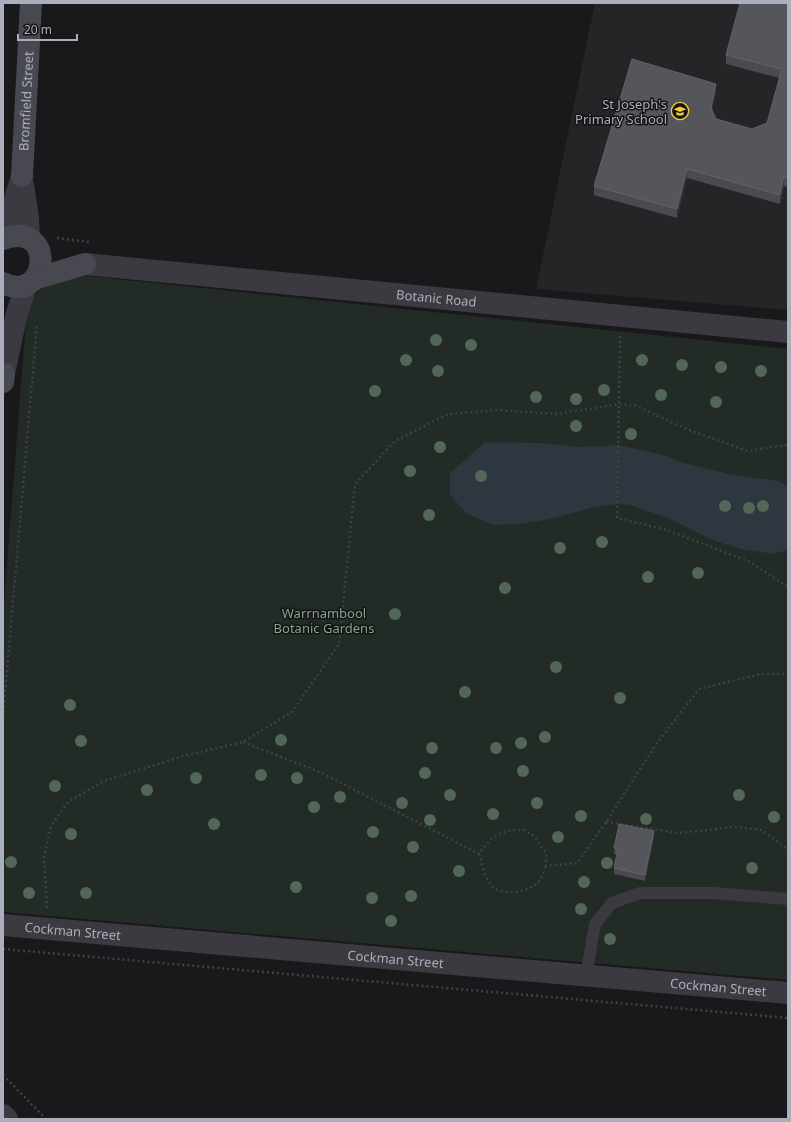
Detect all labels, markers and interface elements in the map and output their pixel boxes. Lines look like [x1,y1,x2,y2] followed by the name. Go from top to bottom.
[18,16,77,42] scale bar
[24,21,52,38] text: 20 m
[14,50,37,151] street label: Bromfield Street
[575,95,667,128] place label: St Joseph's Primary School
[670,101,690,121] school or university icon: St Joseph's Primary School
[395,285,477,311] street label: Botanic Road
[274,604,374,637] park label: Warrnambool Botanic Gardens
[24,918,122,944] street label: Cockman Street
[347,946,445,972] street label: Cockman Street
[669,974,767,1000] street label: Cockman Street

